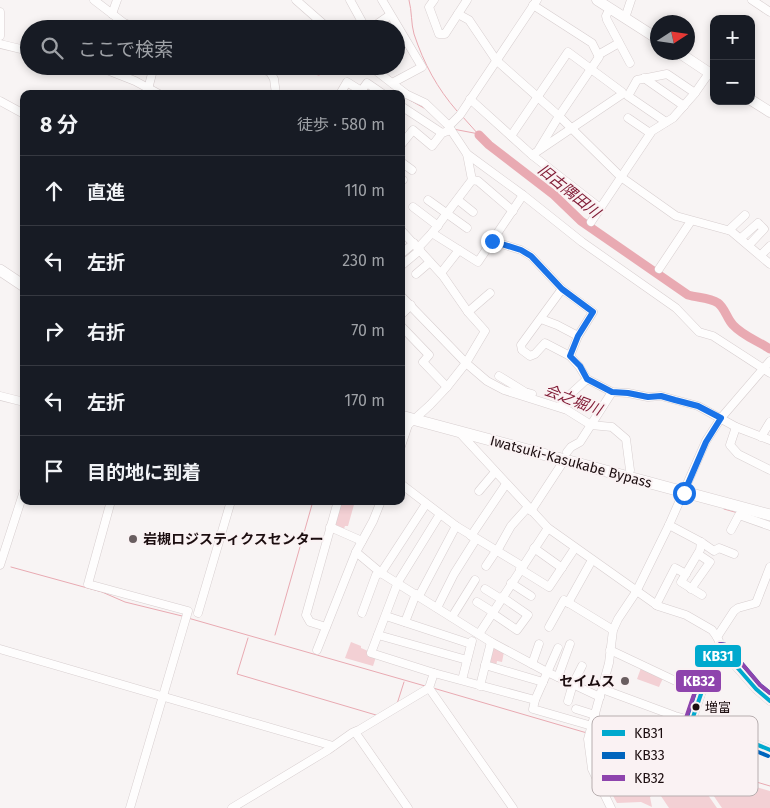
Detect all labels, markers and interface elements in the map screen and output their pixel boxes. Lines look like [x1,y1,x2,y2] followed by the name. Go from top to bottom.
[650,15,695,60] north arrow
[710,15,755,105] map controls
[710,15,755,60] button: +
[20,20,405,75] search box
[38,34,66,62] icon: search
[78,38,173,61] text: ここで検索
[710,60,755,105] button: −
[40,112,78,138] text: 8 分
[297,115,385,134] text: 徒歩 · 580 m
[534,160,605,223] water label: 旧古隅田川
[40,177,68,205] icon: ahead
[87,181,125,204] text: 直進
[344,181,385,200] text: 110 m
[481,230,504,253] route end
[40,247,68,275] icon: left
[87,251,125,274] text: 左折
[342,251,385,270] text: 230 m
[40,317,68,345] icon: right
[87,321,125,344] text: 右折
[351,321,385,340] text: 70 m
[542,381,606,420] water label: 会之堀川
[40,387,68,415] icon: left
[87,391,125,414] text: 左折
[344,391,385,410] text: 170 m
[488,432,654,492] street label: Iwatsuki-Kasukabe Bypass
[40,457,68,485] icon: arrive
[87,461,201,484] text: 目的地に到着
[673,482,696,505] route start
[143,531,324,548] place label: 岩槻ロジスティクスセンター
[127,533,139,545] marker: 岩槻ロジスティクスセンター
[694,644,742,668] line badge: KB31
[703,648,733,665] text: KB31
[675,669,722,693] line badge: KB32
[559,673,615,690] place label: セイムス
[683,673,715,690] text: KB32
[619,675,631,687] marker: セイムス
[705,700,731,715] place label: 増富
[691,702,701,712] marker: 増富
[592,716,758,796] legend
[634,725,663,742] text: KB31
[634,747,665,764] text: KB33
[634,770,665,787] text: KB32

